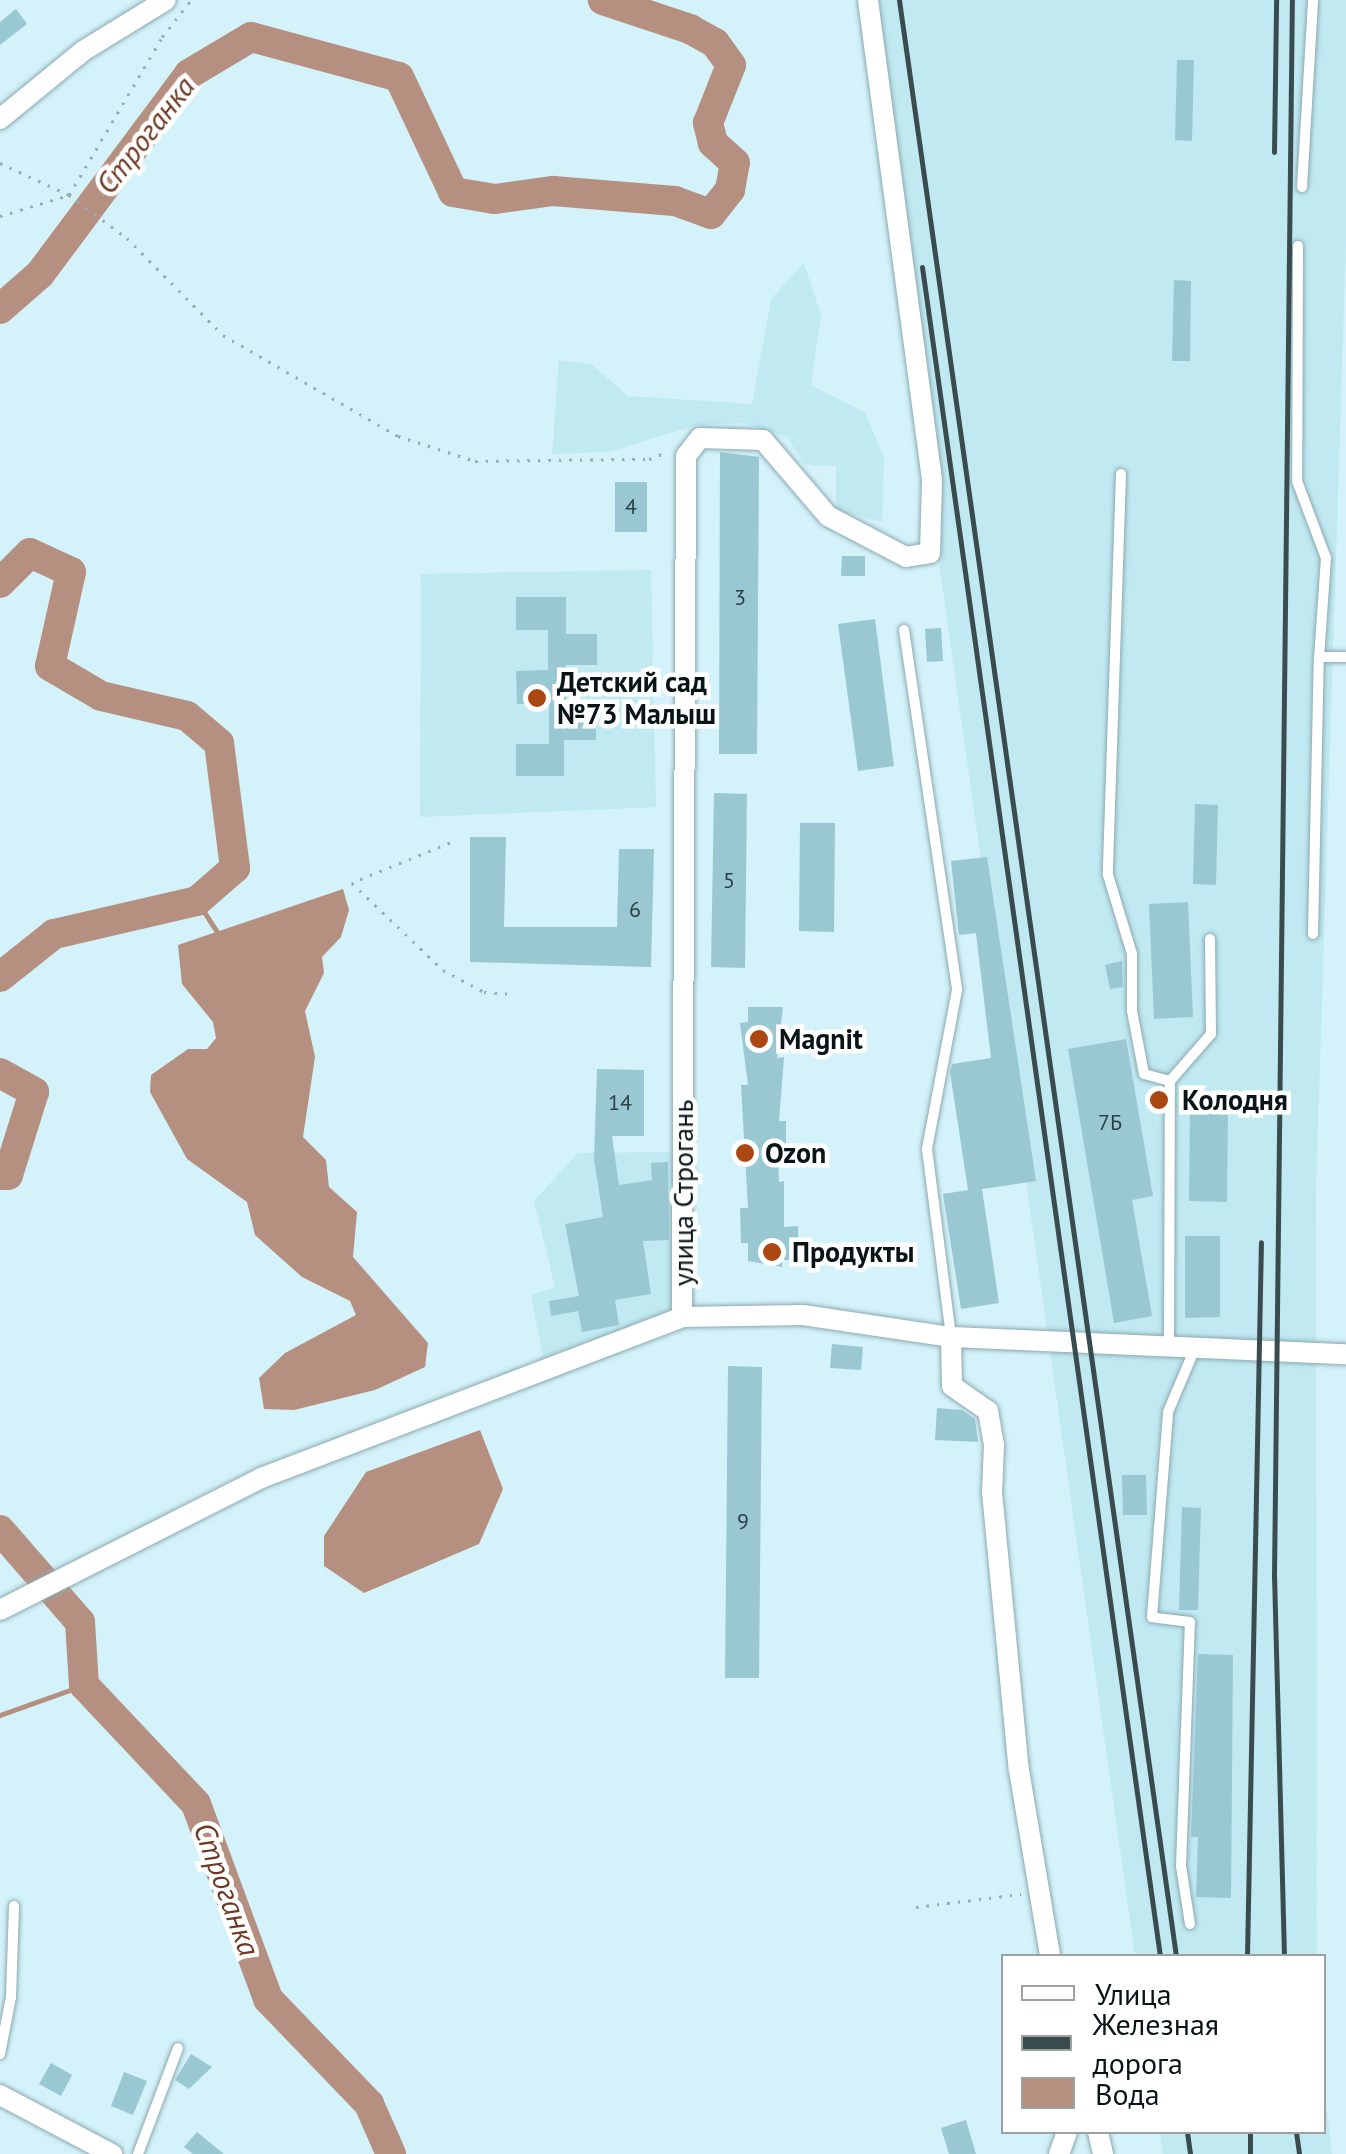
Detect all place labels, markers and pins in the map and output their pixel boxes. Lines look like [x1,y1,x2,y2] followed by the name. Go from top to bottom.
[557,665,716,731] place label: Детский сад №73 Малыш
[526,687,548,709] marker: Детский сад №73 Малыш
[779,1022,863,1056] place label: Magnit
[748,1028,770,1050] marker: Magnit
[1182,1083,1288,1117] place label: Колодня
[1146,1087,1172,1113] marker: Колодня
[765,1136,826,1170] place label: Ozon
[734,1142,756,1164] marker: Ozon
[792,1235,914,1269] place label: Продукты
[761,1241,783,1263] marker: Продукты

